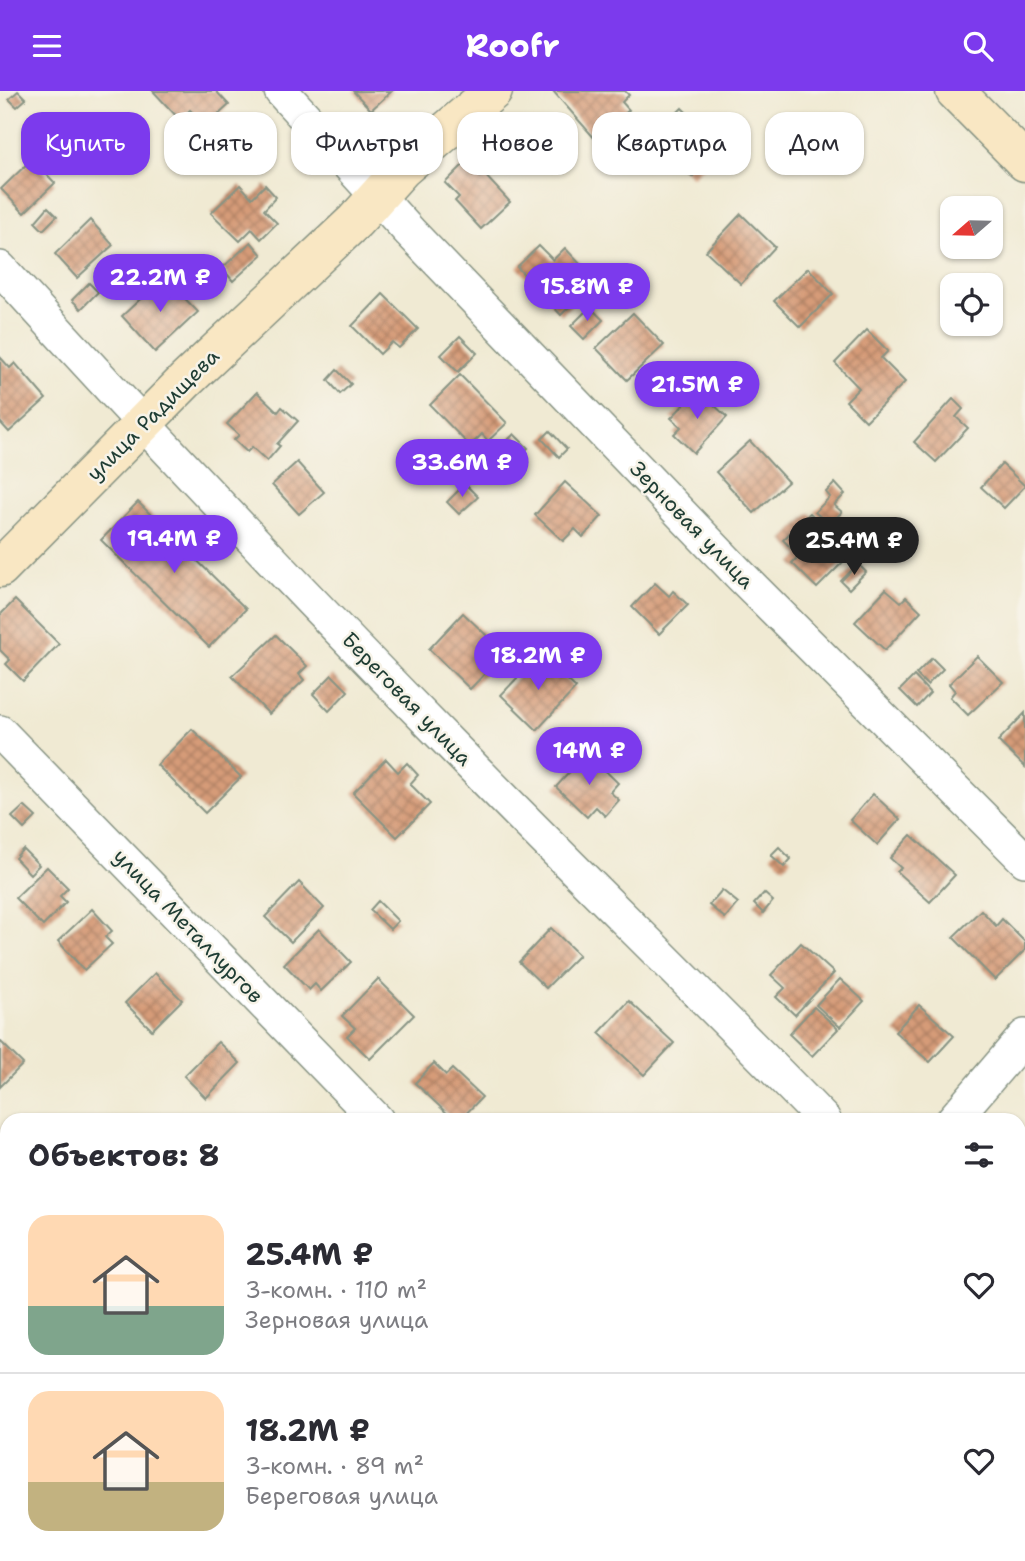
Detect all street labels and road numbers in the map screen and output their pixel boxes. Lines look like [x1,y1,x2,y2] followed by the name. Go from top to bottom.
[81,343,225,487] street label: улица Радищева
[624,455,760,595] street label: Зерновая улица
[336,626,478,772] street label: Береговая улица
[107,843,269,1009] street label: улица Металлургов

